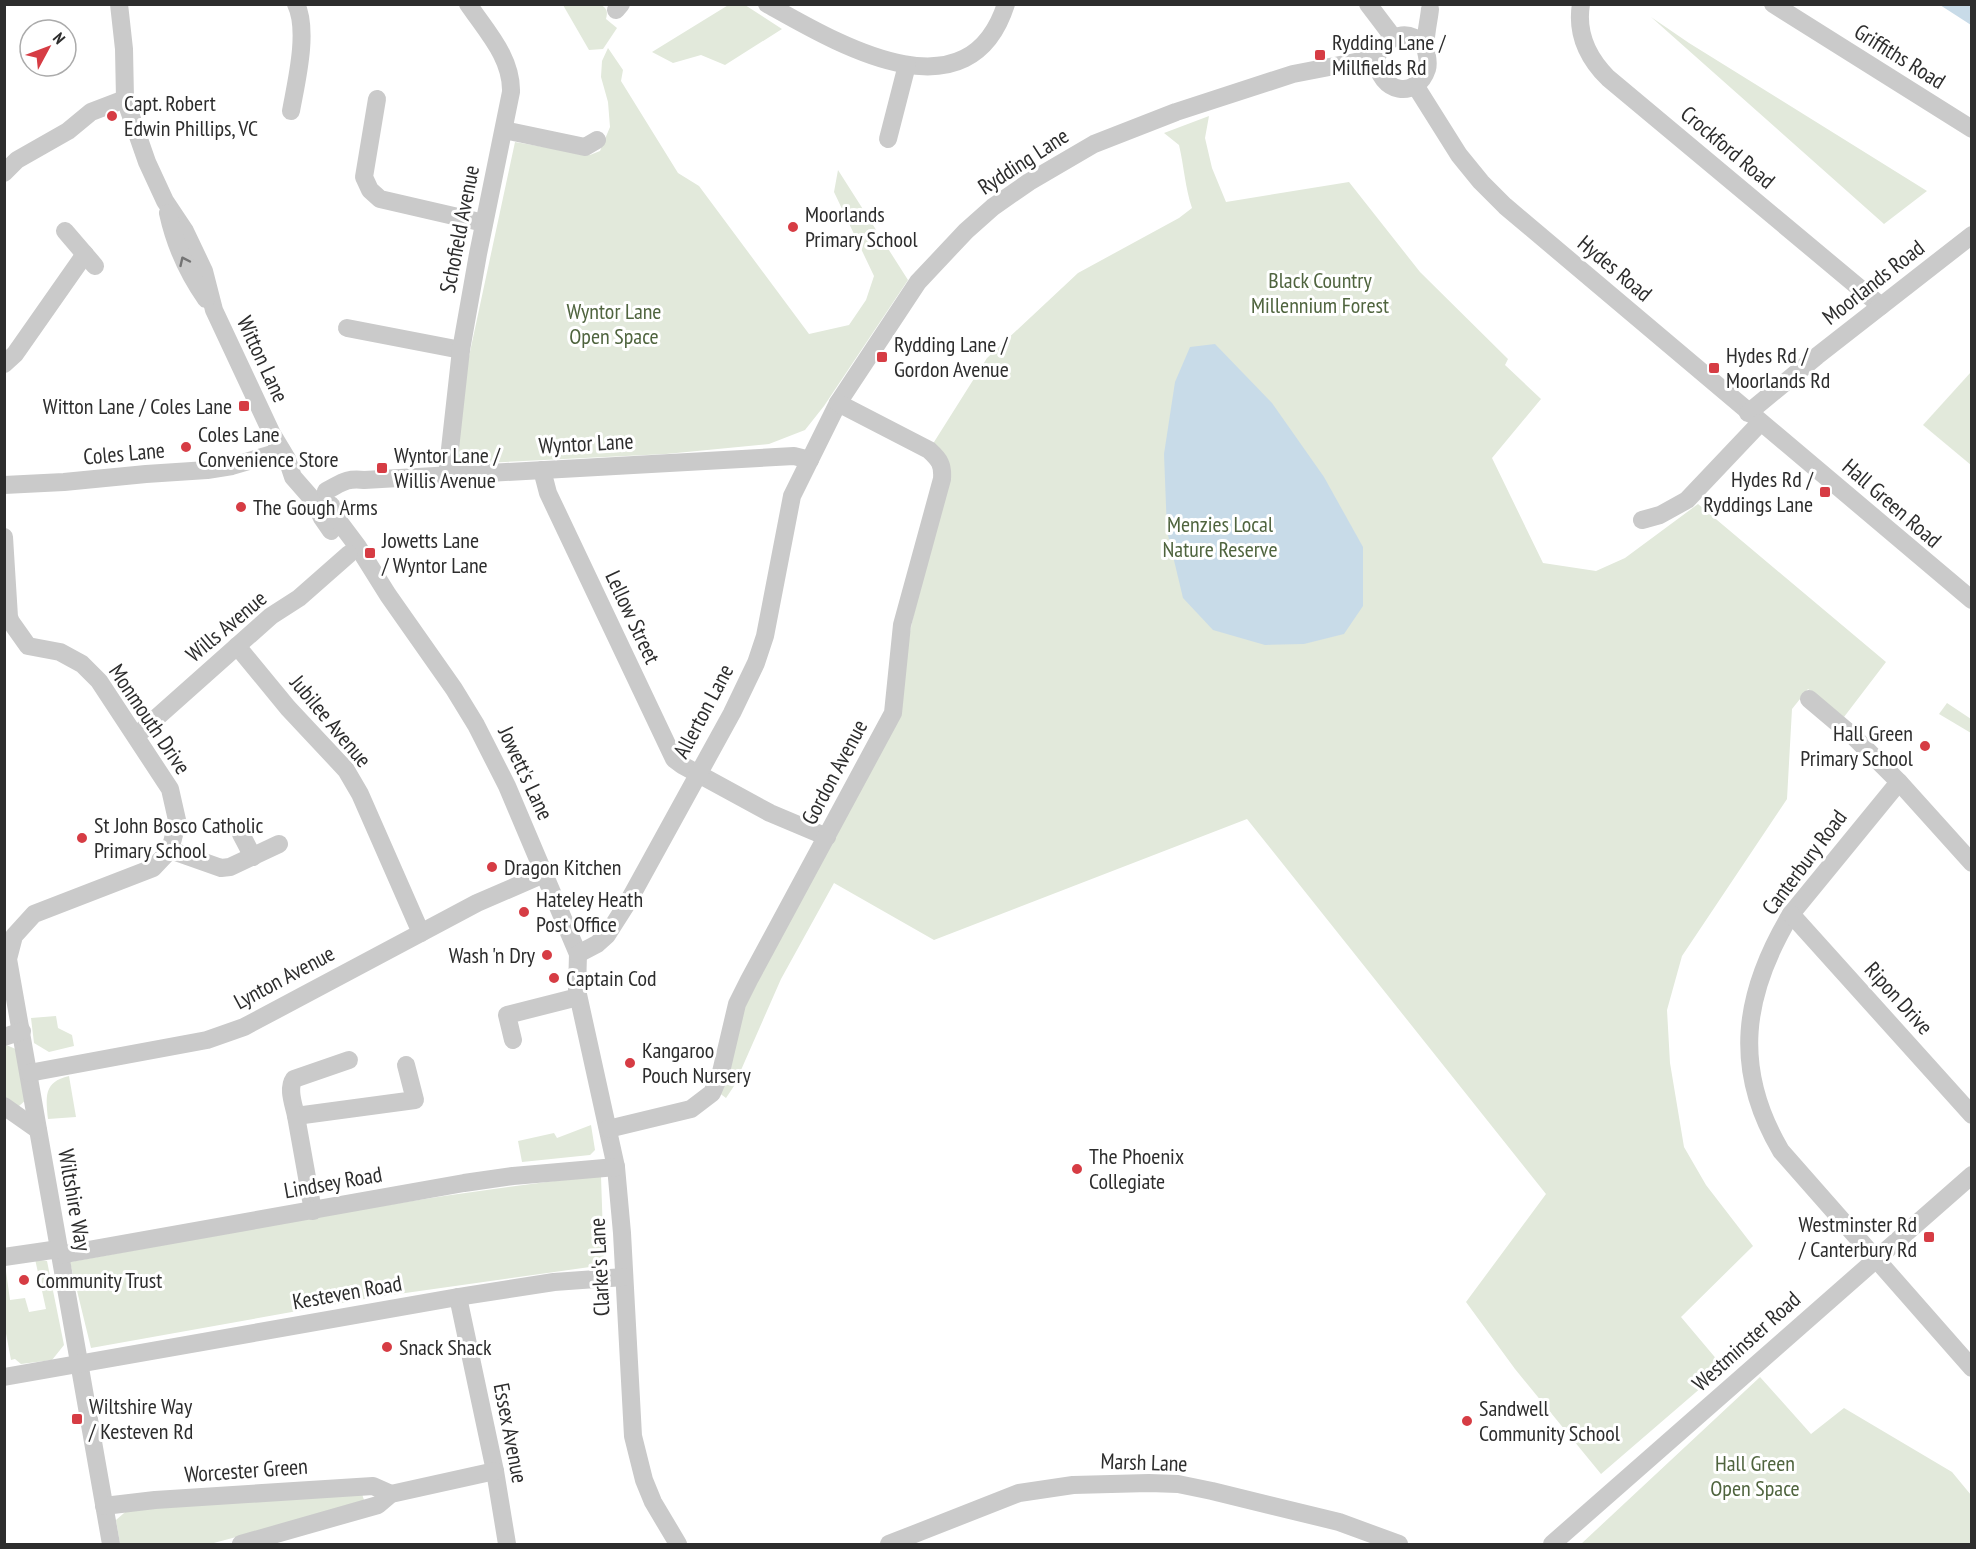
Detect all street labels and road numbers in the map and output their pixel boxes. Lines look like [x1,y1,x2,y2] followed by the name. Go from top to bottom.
[1849,17,1951,95] street label: Griffiths Road
[1675,99,1781,195] street label: Crockford Road
[972,121,1074,201] street label: Rydding Lane
[433,163,485,295] street label: Schofield Avenue
[1572,229,1658,307] street label: Hydes Road
[1816,233,1930,331] street label: Moorlands Road
[231,312,295,406] street label: Witton Lane
[538,427,634,459] street label: Wyntor Lane
[82,435,166,471] street label: Coles Lane
[1837,452,1947,554] street label: Hall Green Road
[599,566,667,668] street label: Lellow Street
[180,584,272,668] street label: Wills Avenue
[103,659,197,779] street label: Monmouth Drive
[667,659,739,763] street label: Allerton Lane
[284,668,378,773] street label: Jubilee Avenue
[795,715,873,829] street label: Gordon Avenue
[492,721,560,824] street label: Jowett's Lane
[1755,804,1853,920] street label: Canterbury Road
[229,939,339,1015] street label: Lynton Avenue
[1859,956,1939,1040] street label: Ripon Drive
[52,1147,98,1254] street label: Wiltshire Way
[282,1160,384,1204] street label: Lindsey Road
[582,1217,616,1317] street label: Clarke's Lane
[290,1269,404,1315] street label: Kesteven Road
[1686,1285,1806,1397] street label: Westminster Road
[488,1381,534,1485] street label: Essex Avenue
[1100,1446,1188,1478] street label: Marsh Lane
[183,1452,309,1488] street label: Worcester Green

